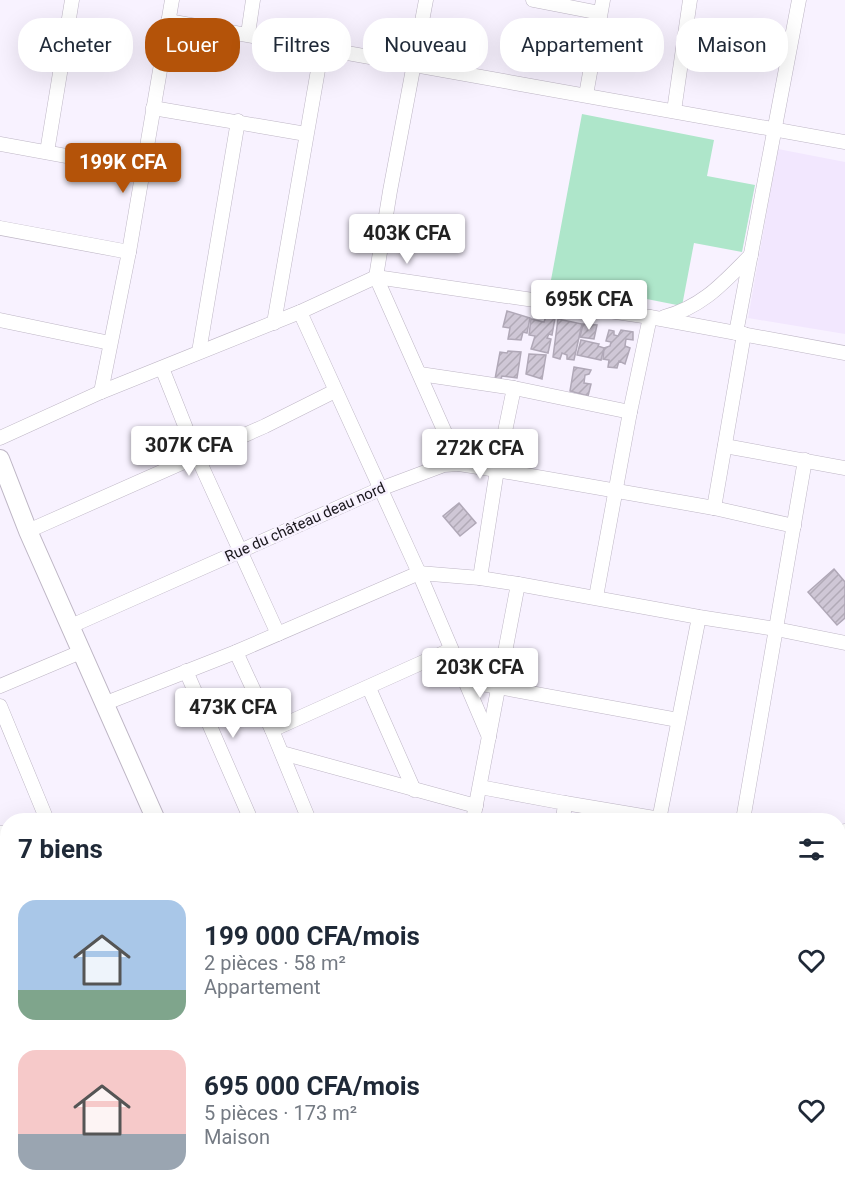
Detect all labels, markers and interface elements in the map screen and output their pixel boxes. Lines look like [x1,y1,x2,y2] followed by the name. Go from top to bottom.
[18,18,133,72] chip: Acheter
[145,18,240,72] chip: Louer
[252,18,351,72] chip: Filtres
[363,18,488,72] chip: Nouveau
[500,18,664,72] chip: Appartement
[676,18,788,72] chip: Maison
[61,143,185,194] pin: 199K CFA
[79,150,167,174] text: 199K CFA
[345,214,469,265] pin: 403K CFA
[363,221,451,245] text: 403K CFA
[527,280,651,331] pin: 695K CFA
[545,287,633,311] text: 695K CFA
[127,426,251,477] pin: 307K CFA
[418,429,542,480] pin: 272K CFA
[145,433,233,457] text: 307K CFA
[436,436,524,460] text: 272K CFA
[222,478,388,566] street label: Rue du château deau nord
[418,648,542,699] pin: 203K CFA
[436,655,524,679] text: 203K CFA
[171,688,295,739] pin: 473K CFA
[189,695,277,719] text: 473K CFA
[795,833,828,866] icon: filters
[18,834,103,864] text: 7 biens
[204,921,420,951] text: 199 000 CFA/mois
[66,924,138,996] icon: home
[795,944,828,977] icon: heart
[204,951,346,975] text: 2 pièces · 58 m²
[204,975,321,999] text: Appartement
[204,1071,420,1101] text: 695 000 CFA/mois
[66,1074,138,1146] icon: home
[795,1094,828,1127] icon: heart
[204,1101,357,1125] text: 5 pièces · 173 m²
[204,1125,270,1149] text: Maison

